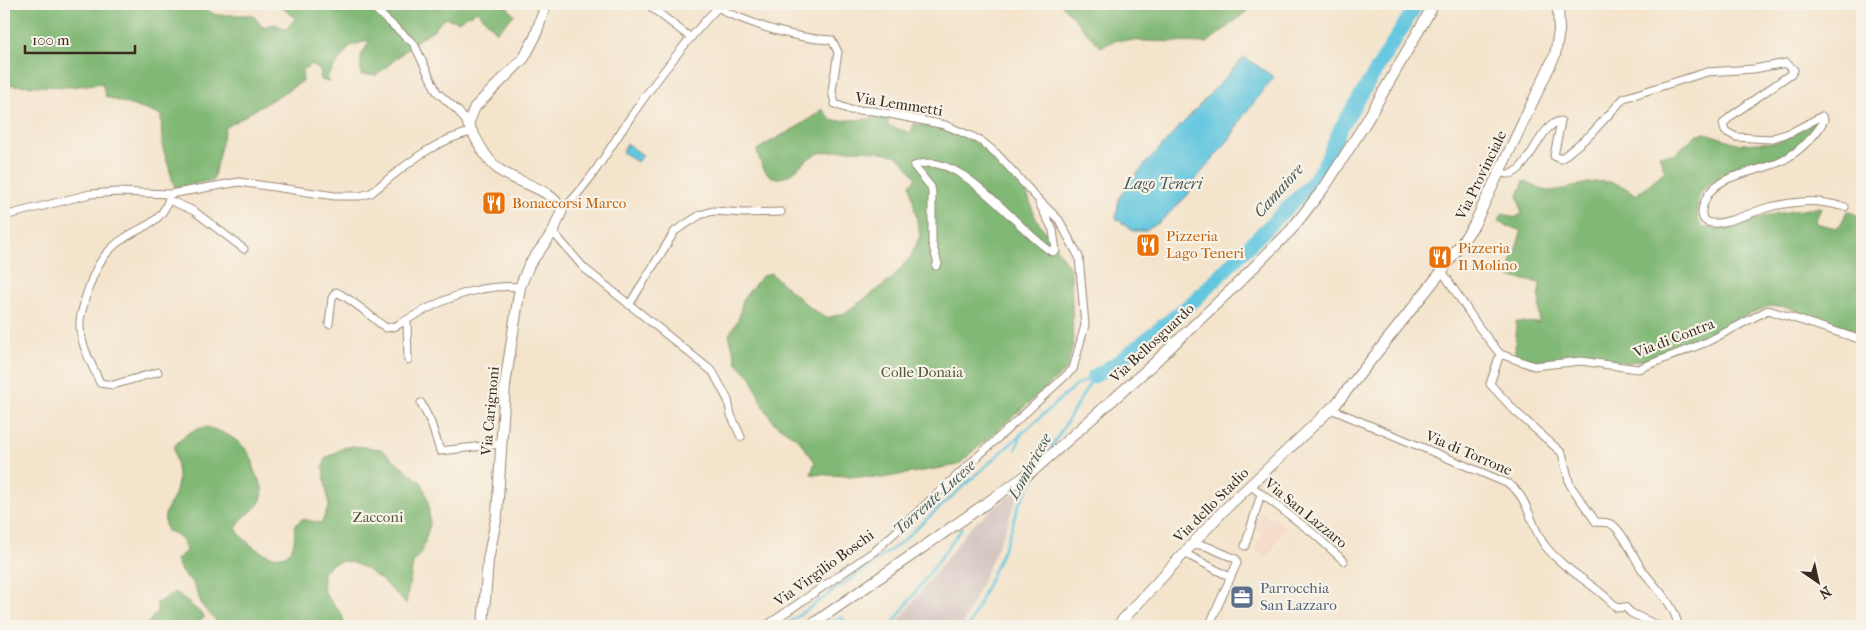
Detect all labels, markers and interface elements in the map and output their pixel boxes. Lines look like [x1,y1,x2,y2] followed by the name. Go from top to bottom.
[25,22,135,54] scale bar
[32,31,70,49] text: 100 m
[853,88,945,120] street label: Via Lemmetti
[1451,127,1511,223] street label: Via Provinciale
[1249,159,1308,221] water label: Camaiore
[1123,174,1204,193] water label: Lago Teneri
[481,190,507,216] restaurant icon: Bonaccorsi Marco
[512,194,627,212] place label: Bonaccorsi Marco
[1166,227,1245,262] place label: Pizzeria Lago Teneri
[1135,232,1161,258] restaurant icon: Pizzeria Lago Teneri
[1458,239,1517,274] place label: Pizzeria Il Molino
[1427,244,1453,270] restaurant icon: Pizzeria Il Molino
[1105,299,1198,387] street label: Via Bellosguardo
[1630,314,1718,362] street label: Via di Contra
[881,363,964,381] park label: Colle Donaia
[477,365,503,457] street label: Via Carignoni
[1422,426,1516,480] street label: Via di Torrone
[1003,430,1056,503] water label: Lombricese
[889,455,980,539] water label: Torrente Lucese
[1169,463,1253,547] street label: Via dello Stadio
[1260,474,1351,552] street label: Via San Lazzaro
[353,508,404,526] park label: Zacconi
[770,525,878,611] street label: Via Virgilio Boschi
[1794,558,1844,608] north arrow
[1260,579,1337,614] place label: Parrocchia San Lazzaro
[1816,582,1834,603] text: N
[1229,584,1255,610] office icon: Parrocchia San Lazzaro

